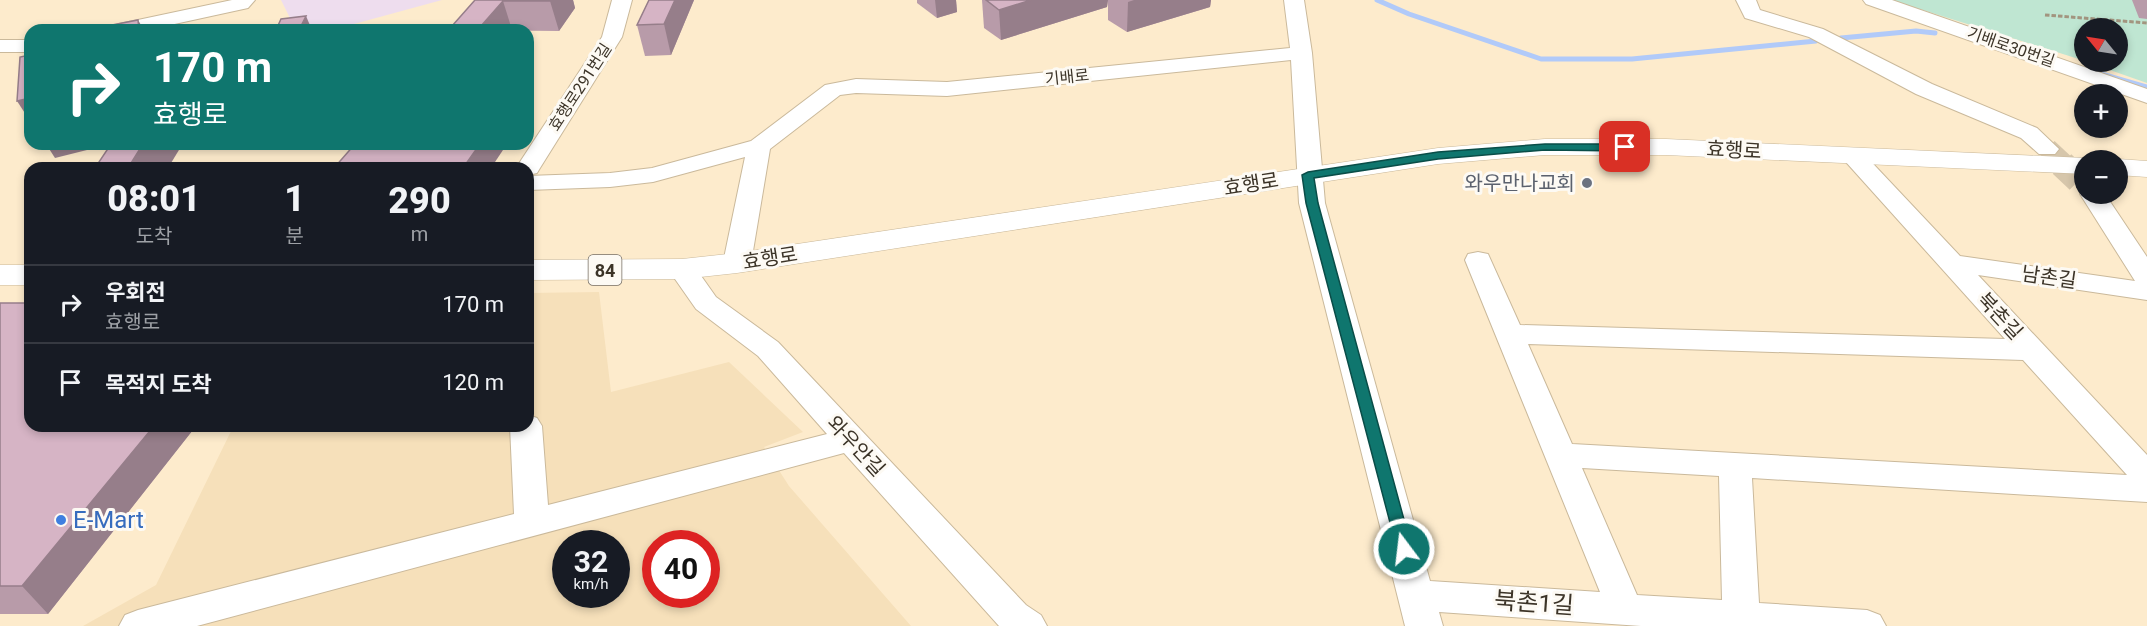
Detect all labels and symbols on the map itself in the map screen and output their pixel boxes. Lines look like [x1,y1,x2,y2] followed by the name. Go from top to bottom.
[2074,18,2128,72] north arrow
[1965,23,2057,71] street label: 기배로30번길
[545,40,615,134] street label: 효행로291번길
[1044,65,1090,89] street label: 기배로
[1599,121,1650,172] pin
[1706,137,1762,163] street label: 효행로
[1222,168,1280,200] street label: 효행로
[1465,171,1575,195] place label: 와우만나교회
[1580,176,1594,190] marker: 와우만나교회
[741,242,799,274] street label: 효행로
[588,255,622,285] road number: 84
[2020,261,2078,293] street label: 남촌길
[1972,288,2028,344] street label: 북촌길
[822,411,890,481] street label: 와우안길
[73,506,144,534] place label: E-Mart
[54,513,68,527] marker: E-Mart
[1372,517,1436,581] position arrow
[642,530,720,608] speed limit sign: 40
[1493,586,1575,620] street label: 북촌1길

